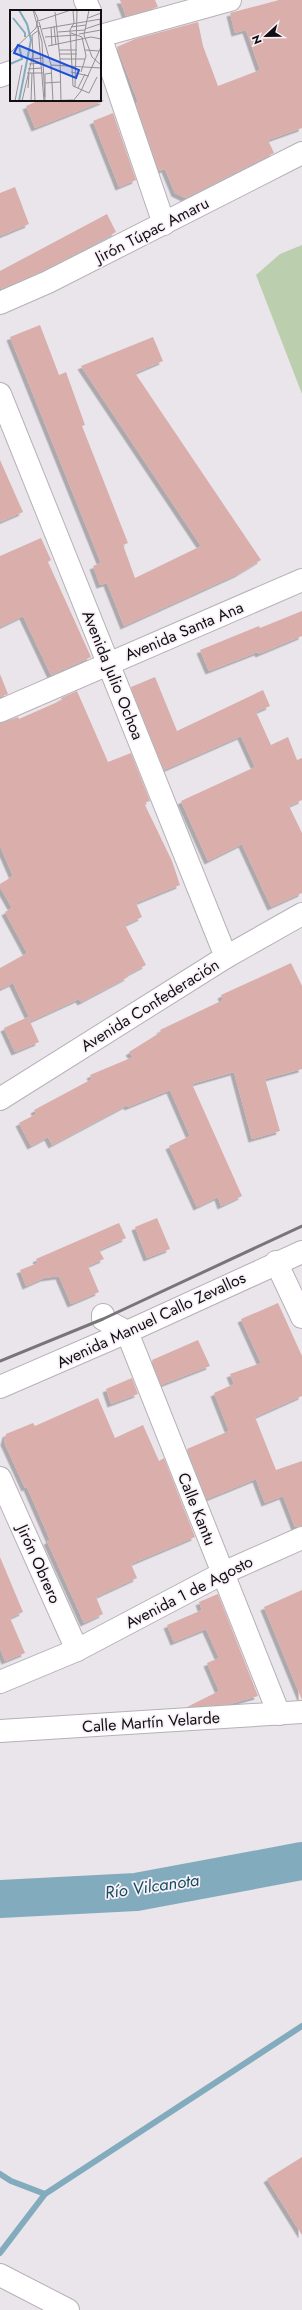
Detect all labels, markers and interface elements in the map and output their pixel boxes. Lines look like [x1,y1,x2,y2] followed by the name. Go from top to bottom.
[10,10,101,101] inset map
[246,16,286,56] north arrow
[248,33,266,47] text: N
[89,191,213,270] street label: Jirón Túpac Amaru
[121,596,247,666] street label: Avenida Santa Ana
[77,607,149,743] street label: Avenida Julio Ochoa
[76,953,224,1057] street label: Avenida Confederación
[53,1266,249,1374] street label: Avenida Manuel Callo Zevallos
[172,1469,222,1549] street label: Calle Kantu
[11,1519,67,1607] street label: Jirón Obrero
[121,1550,257,1634] street label: Avenida 1 de Agosto
[81,1706,221,1738] street label: Calle Martín Velarde
[103,1867,201,1904] water label: Río Vilcanota

